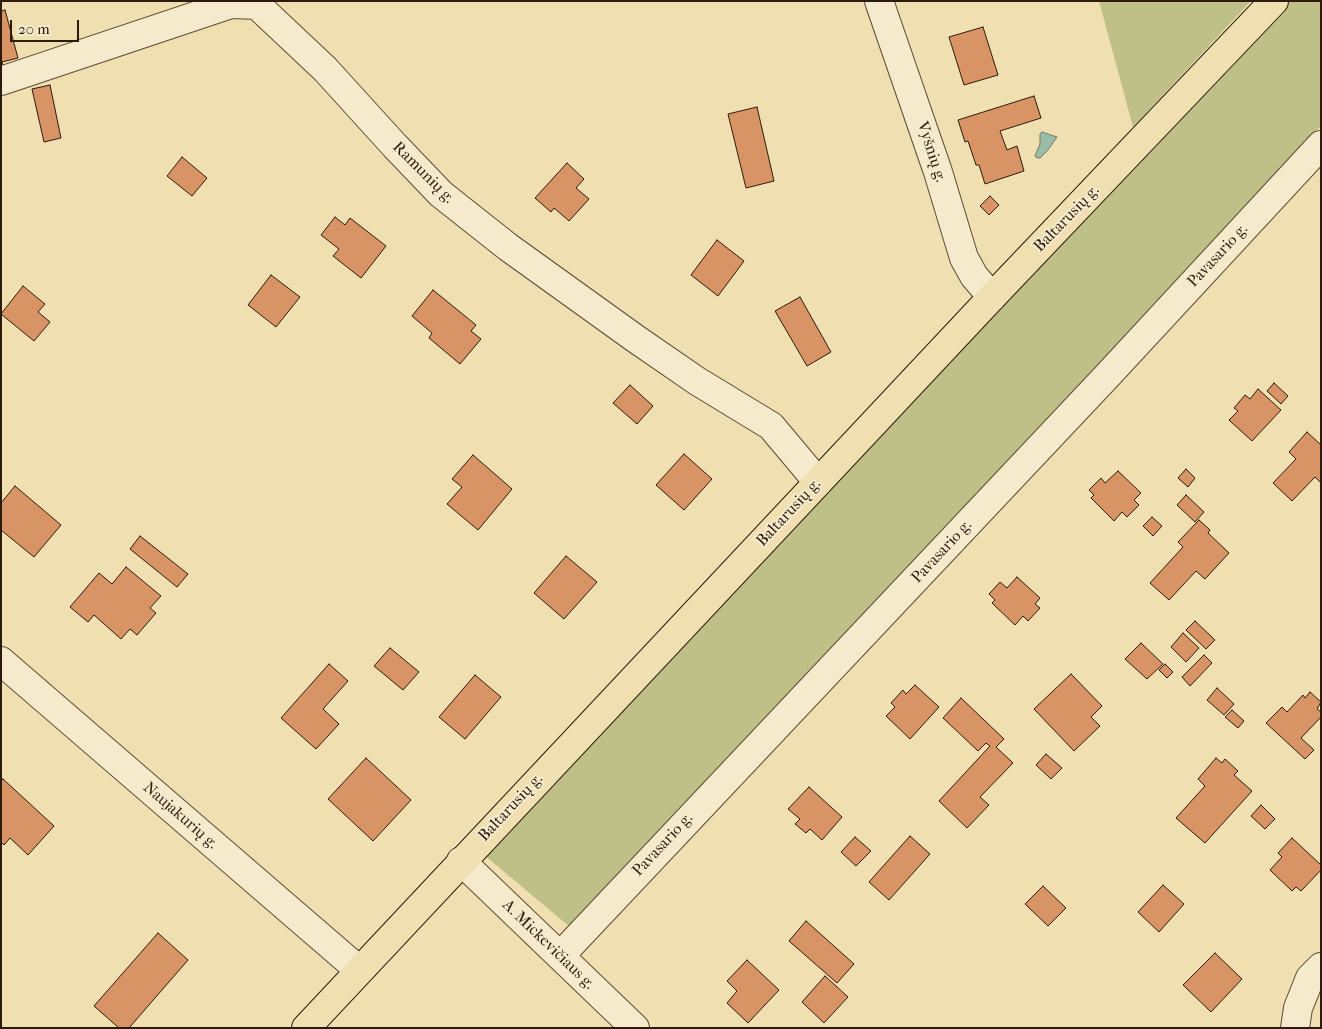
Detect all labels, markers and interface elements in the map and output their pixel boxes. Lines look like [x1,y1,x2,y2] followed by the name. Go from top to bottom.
[12,10,81,42] scale bar
[18,20,50,38] text: 20 m
[912,119,950,185] street label: Vyšnių g.
[388,138,458,208] street label: Ramunių g.
[1030,181,1104,257] street label: Baltarusių g.
[1184,220,1252,292] street label: Pavasario g.
[753,475,825,551] street label: Baltarusių g.
[908,516,976,588] street label: Pavasario g.
[475,770,547,846] street label: Baltarusių g.
[139,778,221,854] street label: Naujakurių g.
[629,809,697,881] street label: Pavasario g.
[498,896,598,994] street label: A. Mickevičiaus g.

